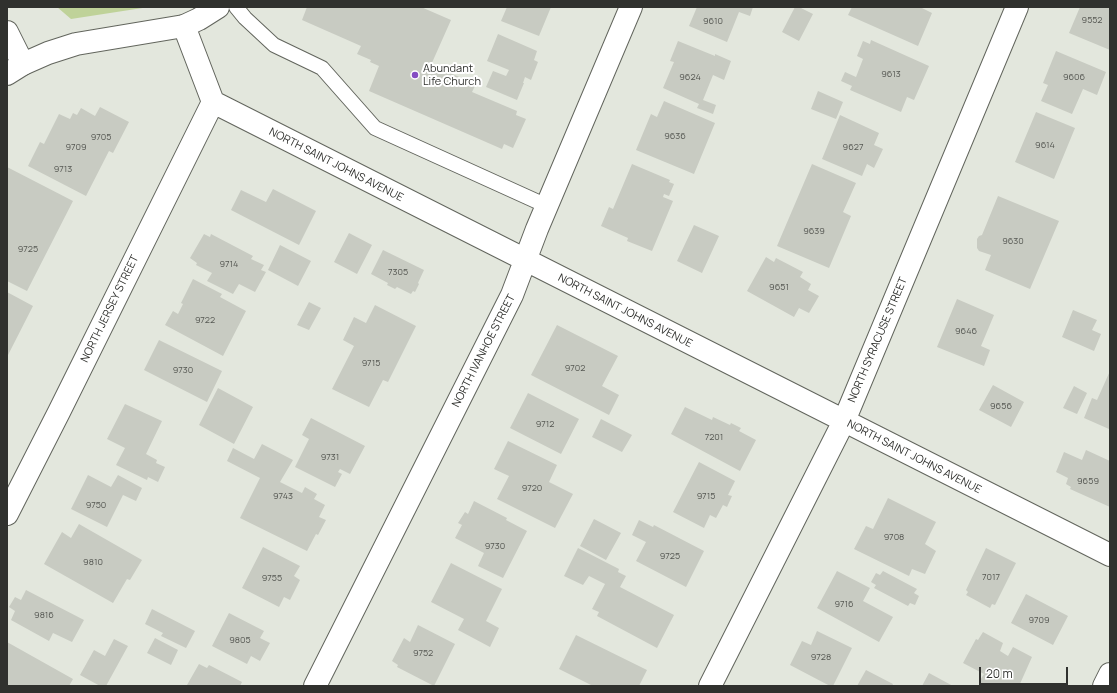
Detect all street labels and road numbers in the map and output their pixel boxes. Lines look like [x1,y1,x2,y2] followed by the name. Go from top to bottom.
[267,125,405,205] street label: NORTH SAINT JOHNS AVENUE
[78,253,142,365] street label: NORTH JERSEY STREET
[556,271,694,351] street label: NORTH SAINT JOHNS AVENUE
[846,275,910,405] street label: NORTH SYRACUSE STREET
[450,292,518,410] street label: NORTH IVANHOE STREET
[845,417,983,497] street label: NORTH SAINT JOHNS AVENUE

